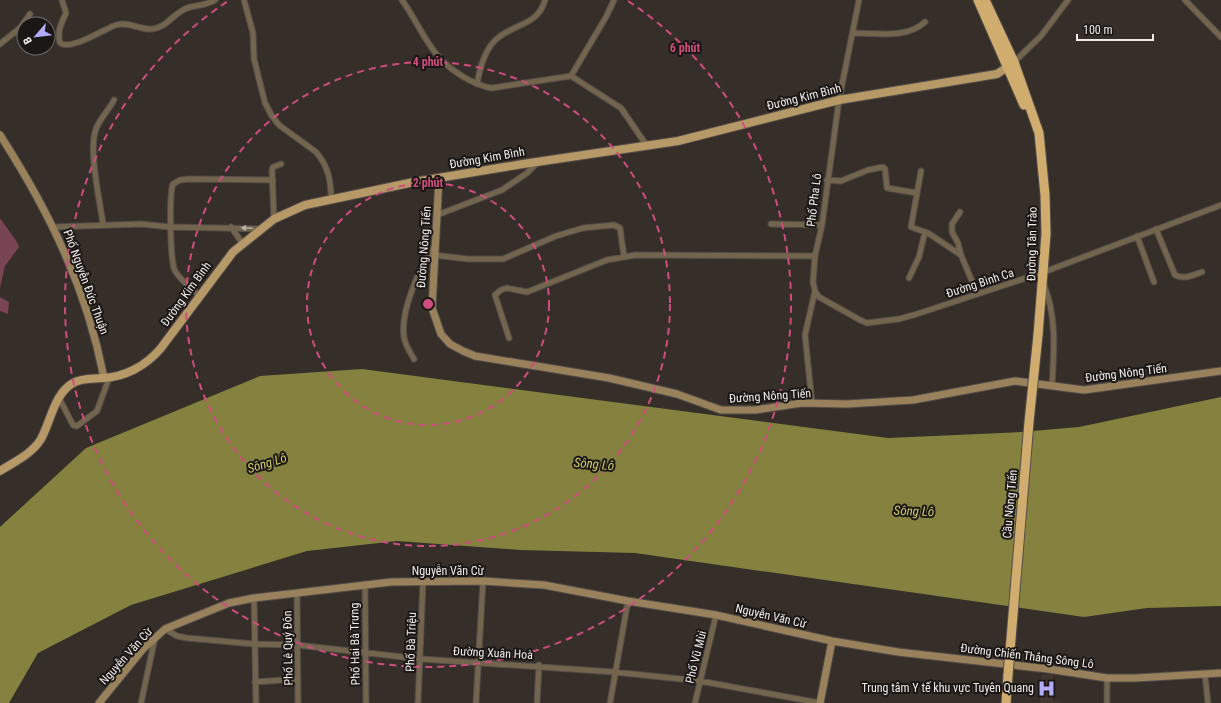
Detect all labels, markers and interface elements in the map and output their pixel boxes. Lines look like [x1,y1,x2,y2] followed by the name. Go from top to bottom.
[16,16,56,56] north arrow
[1077,16,1153,42] scale bar
[1083,23,1113,37] text: 100 m
[20,35,35,46] text: B
[670,41,700,55] text: 6 phút
[413,55,443,69] text: 4 phút
[765,81,843,113] street label: Đường Kim Bình
[448,144,526,172] street label: Đường Kim Bình
[804,172,824,228] street label: Phố Pha Lô
[413,176,443,190] text: 2 phút
[414,205,434,289] street label: Đường Nông Tiến
[1024,207,1040,281] street label: Đường Tân Trào
[241,224,253,231] one-way arrow
[61,228,112,337] street label: Phố Nguyễn Đức Thuận
[158,259,214,329] street label: Đường Kim Bình
[944,265,1016,301] street label: Đường Bình Ca
[421,297,435,311] centre of rings
[1084,361,1168,385] street label: Đường Nông Tiến
[728,386,812,406] street label: Đường Nông Tiến
[245,450,289,476] water label: Sông Lô
[573,455,615,473] water label: Sông Lô
[1000,469,1020,539] street label: Cầu Nông Tiến
[894,503,934,519] water label: Sông Lô
[412,564,485,578] street label: Nguyễn Văn Cừ
[734,601,808,631] street label: Nguyễn Văn Cừ
[347,603,363,685] street label: Phố Hai Bà Trưng
[280,610,296,686] street label: Phố Lê Quý Đôn
[403,612,419,672] street label: Phố Bà Triệu
[97,624,156,688] street label: Nguyễn Văn Cừ
[683,629,709,685] street label: Phố Vũ Mùi
[960,641,1094,671] street label: Đường Chiến Thắng Sông Lô
[453,644,534,662] street label: Đường Xuân Hoà
[1037,678,1057,698] hospital icon: Trung tâm Y tế khu vực Tuyên Quang
[862,681,1034,695] place label: Trung tâm Y tế khu vực Tuyên Quang

